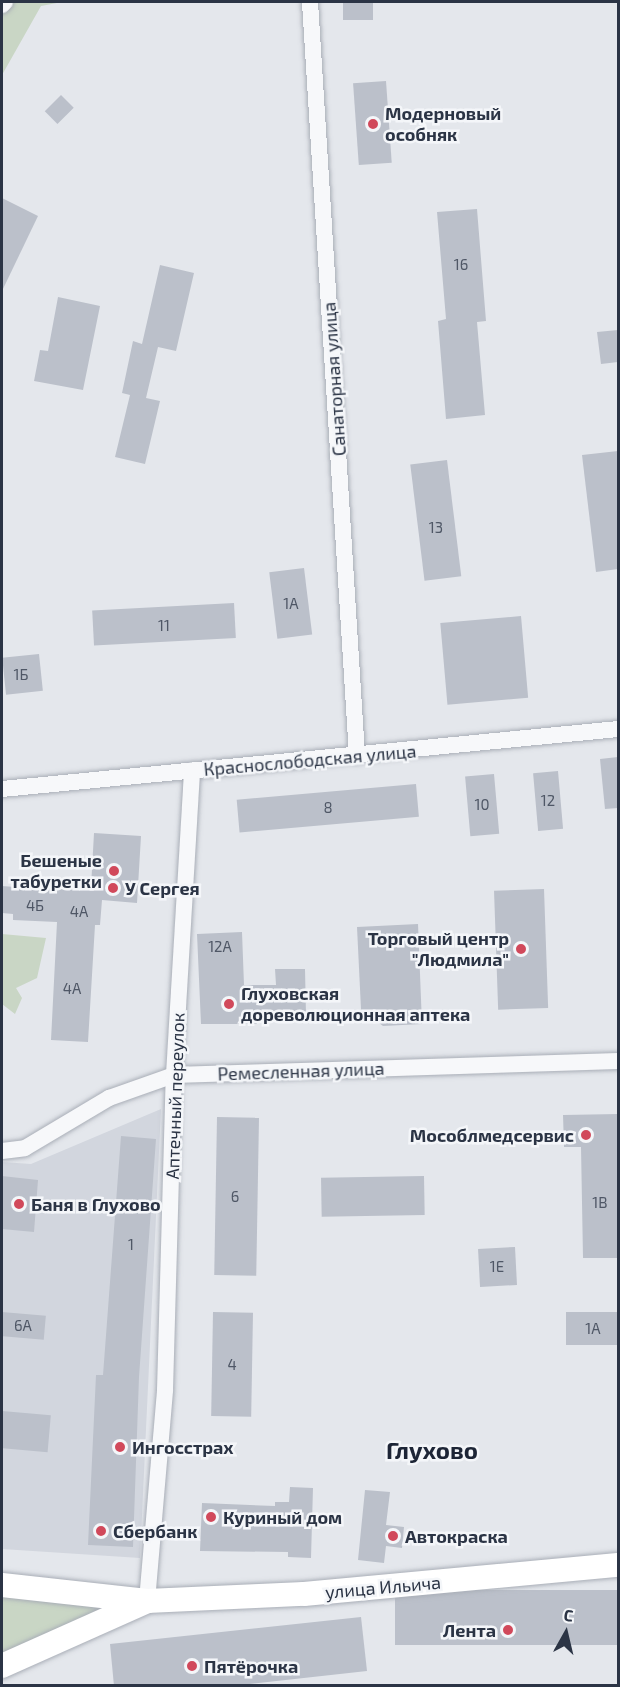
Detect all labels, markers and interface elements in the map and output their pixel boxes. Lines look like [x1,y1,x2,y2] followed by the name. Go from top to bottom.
[385,103,501,146] place label: Модерновый особняк
[366,117,380,131] marker: Модерновый особняк
[454,256,468,274] house number: 16
[318,301,350,457] street label: Санаторная улица
[429,519,443,537] house number: 13
[283,595,299,613] house number: 1А
[158,617,170,635] house number: 11
[14,666,28,684] house number: 1Б
[203,740,417,780] street label: Краснослободская улица
[541,792,555,810] house number: 12
[474,796,490,814] house number: 10
[323,799,333,817] house number: 8
[10,850,102,892] place label: Бешеные табуретки
[107,864,121,878] marker: Бешеные табуретки
[125,877,200,899] place label: У Сергея
[106,881,120,895] marker: У Сергея
[26,897,44,915] house number: 4Б
[70,903,88,921] house number: 4А
[368,928,509,970] place label: Торговый центр "Людмила"
[208,938,232,956] house number: 12А
[514,942,528,956] marker: Торговый центр "Людмила"
[63,980,81,998] house number: 4А
[241,983,470,1026] place label: Глуховская дореволюционная аптека
[222,997,236,1011] marker: Глуховская дореволюционная аптека
[161,1012,189,1180] street label: Аптечный переулок
[217,1057,385,1085] street label: Ремесленная улица
[410,1124,574,1146] place label: Мособлмедсервис
[579,1128,593,1142] marker: Мособлмедсервис
[231,1188,239,1206] house number: 6
[31,1193,161,1215] place label: Баня в Глухово
[592,1194,608,1212] house number: 1В
[12,1197,26,1211] marker: Баня в Глухово
[128,1236,134,1254] house number: 1
[490,1258,504,1276] house number: 1Е
[14,1317,32,1335] house number: 6А
[585,1320,601,1338] house number: 1А
[227,1356,237,1374] house number: 4
[132,1436,234,1458] place label: Ингосстрах
[386,1436,478,1464] district label: Глухово
[113,1440,127,1454] marker: Ингосстрах
[223,1506,342,1528] place label: Куриный дом
[204,1510,218,1524] marker: Куриный дом
[113,1520,197,1542] place label: Сбербанк
[94,1524,108,1538] marker: Сбербанк
[405,1525,508,1547] place label: Автокраска
[386,1529,400,1543] marker: Автокраска
[324,1571,442,1603] street label: улица Ильича
[536,1603,596,1663] north arrow
[563,1605,575,1625] text: С
[443,1619,496,1641] place label: Лента
[501,1623,515,1637] marker: Лента
[204,1655,298,1677] place label: Пятёрочка
[185,1659,199,1673] marker: Пятёрочка

